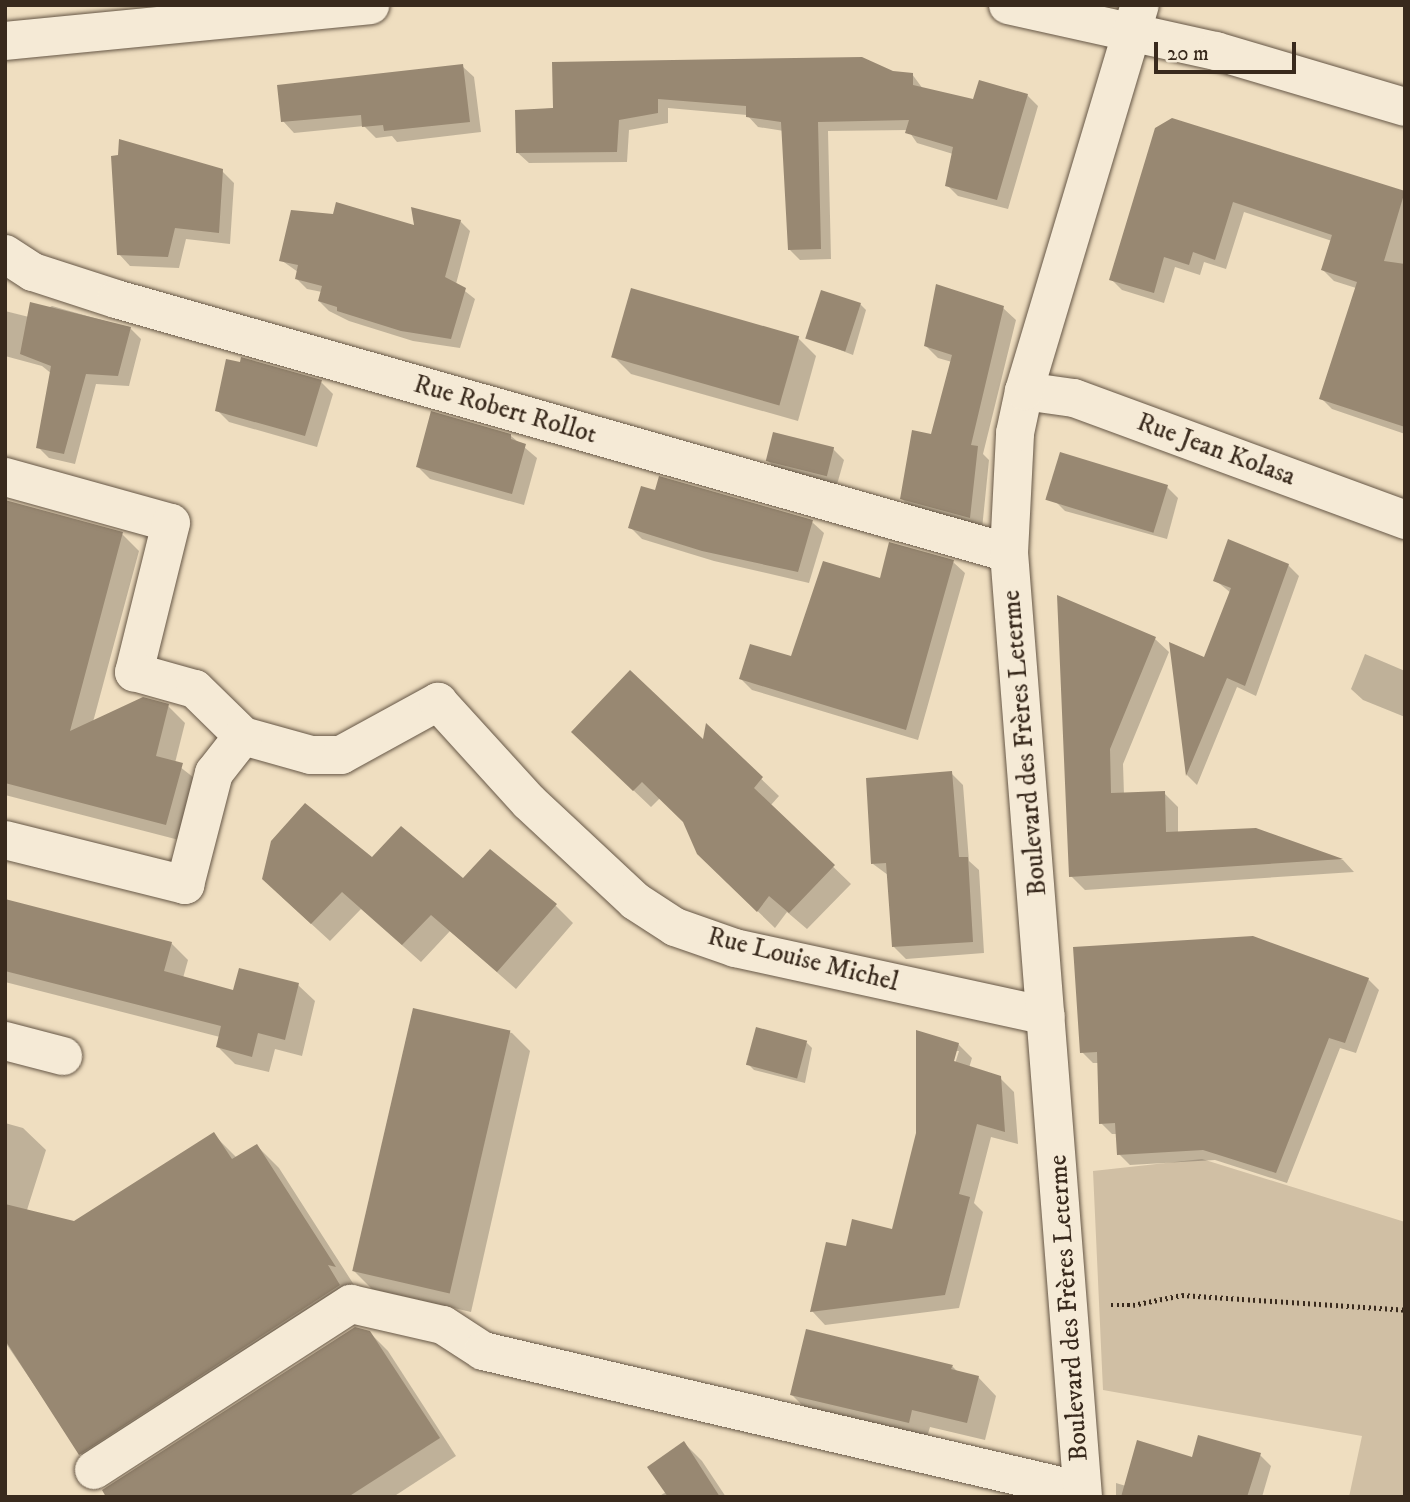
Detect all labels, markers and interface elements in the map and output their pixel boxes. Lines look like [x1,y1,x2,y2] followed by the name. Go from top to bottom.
[1158,28,1300,72] scale bar
[1167,41,1209,67] text: 20 m
[410,369,600,451] street label: Rue Robert Rollot
[1133,407,1299,493] street label: Rue Jean Kolasa
[996,589,1054,897] street label: Boulevard des Frères Leterme
[704,921,902,999] street label: Rue Louise Michel
[1043,1154,1095,1462] street label: Boulevard des Frères Leterme

